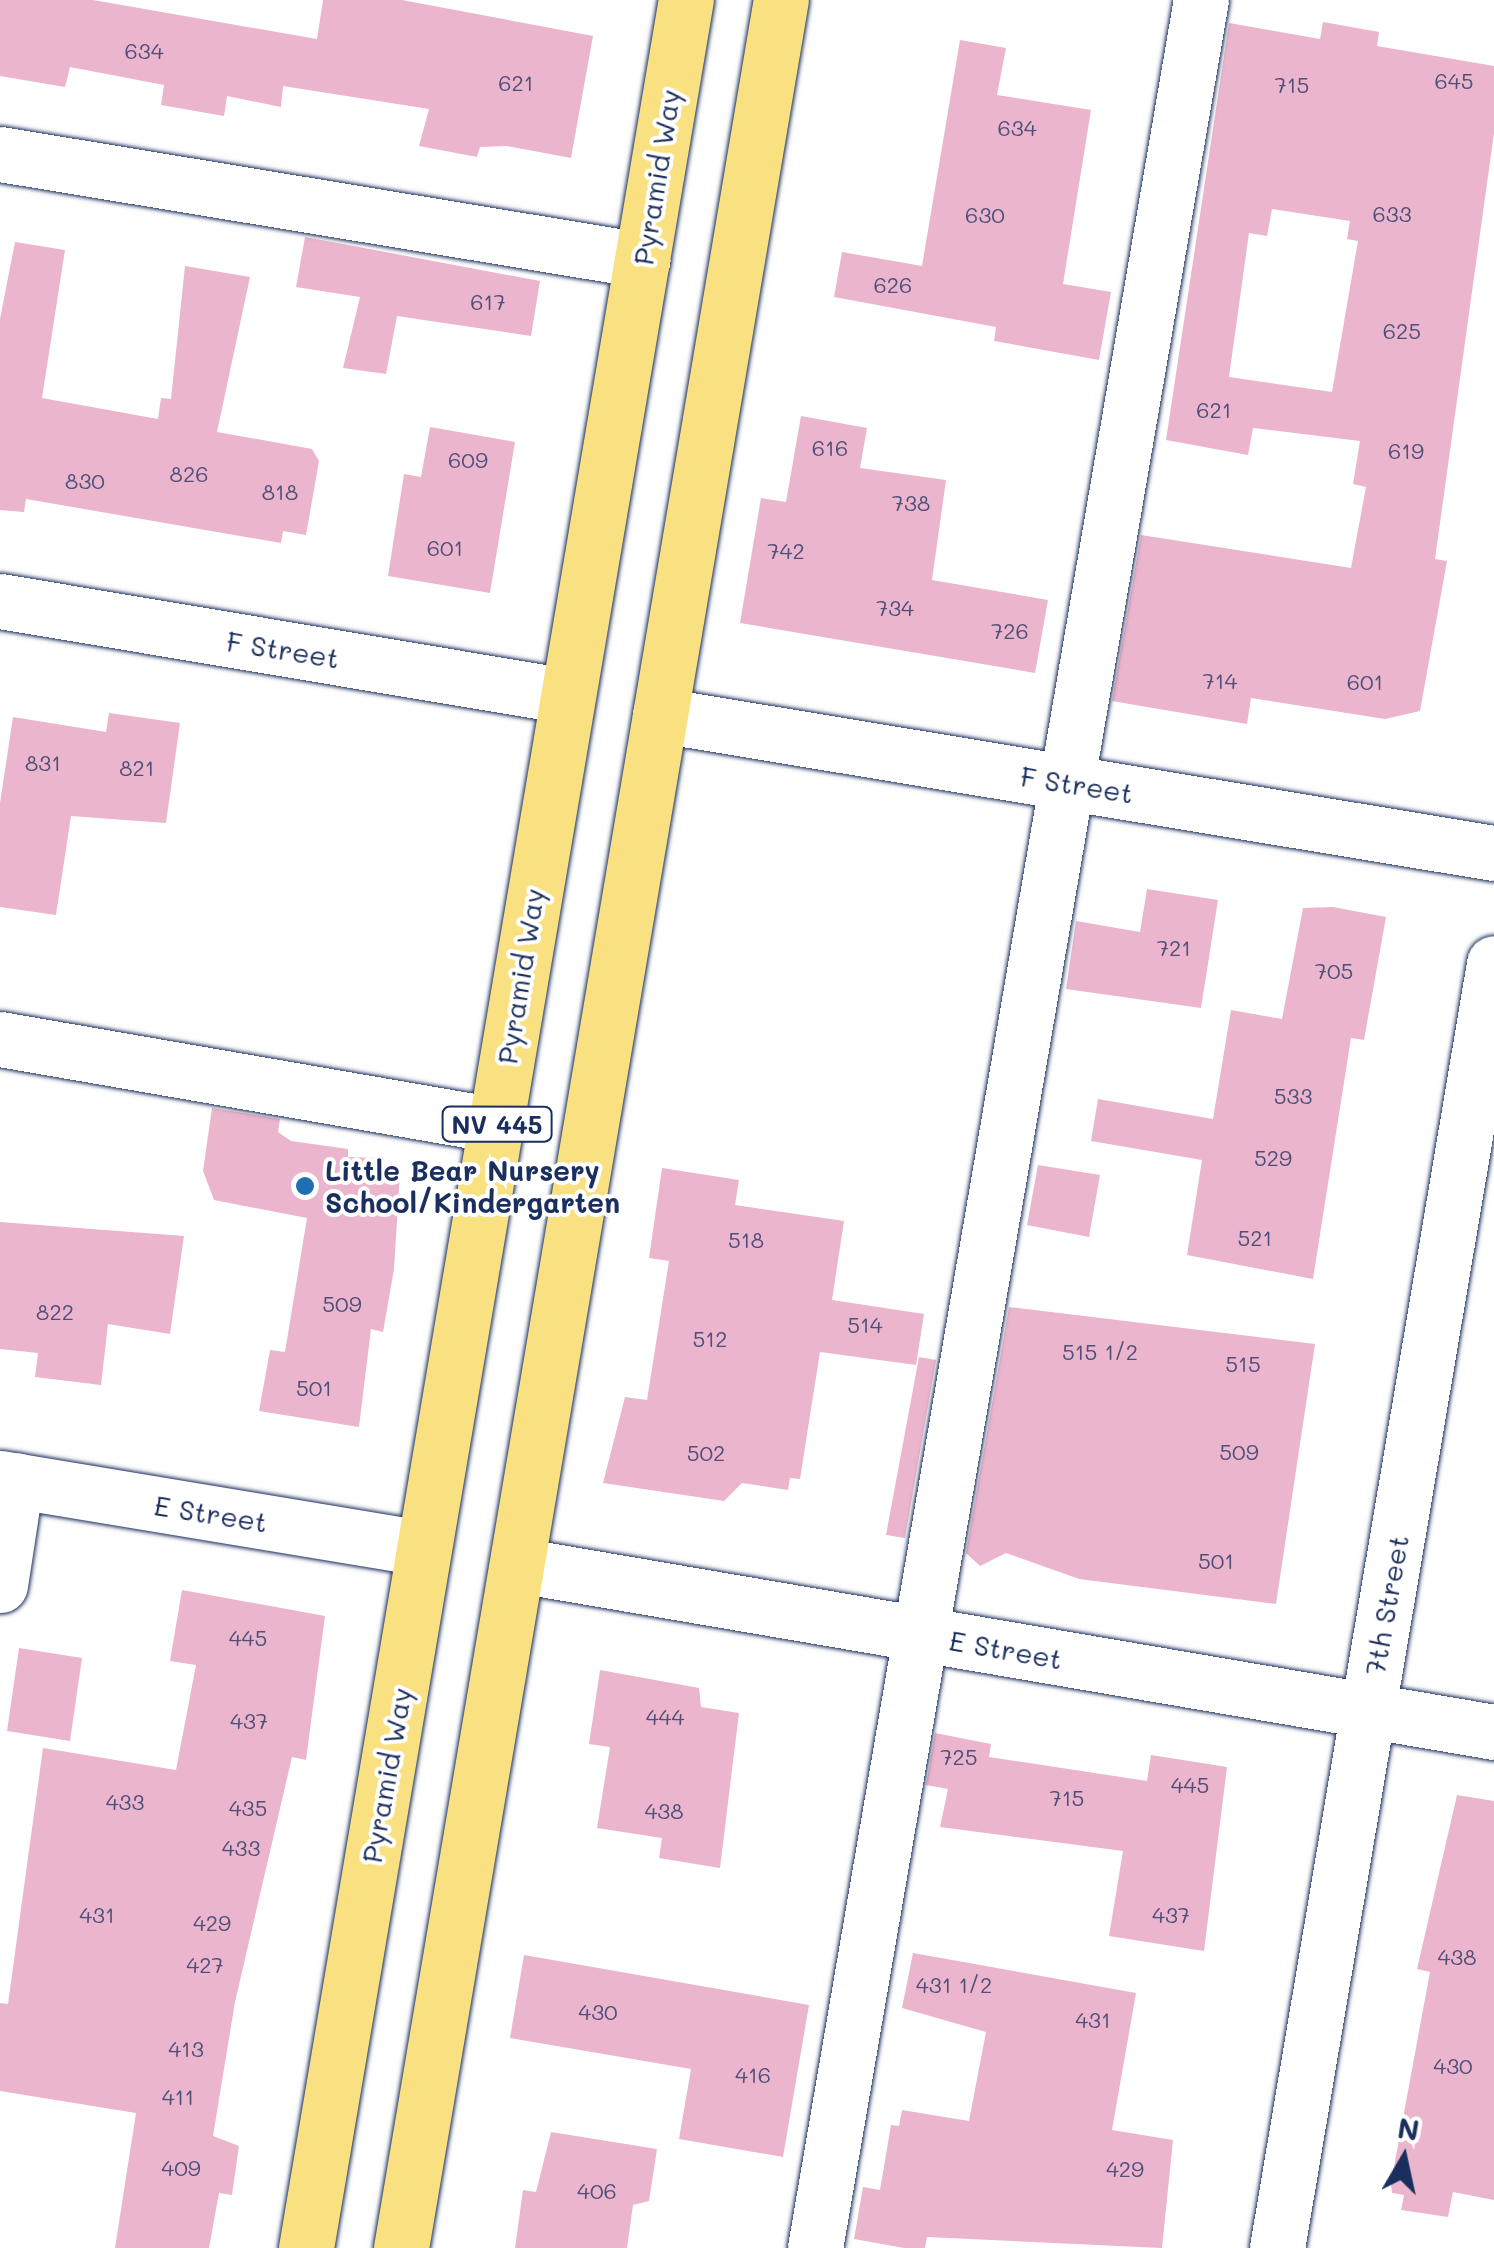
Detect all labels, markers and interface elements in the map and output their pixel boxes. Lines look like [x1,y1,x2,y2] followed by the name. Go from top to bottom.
[124,38,164,64] house number: 634
[1434,68,1474,94] house number: 645
[498,70,534,96] house number: 621
[1275,72,1309,98] house number: 715
[626,87,686,267] street label: Pyramid Way
[997,115,1037,141] house number: 634
[1372,201,1412,227] house number: 633
[965,202,1005,228] house number: 630
[874,272,912,298] house number: 626
[470,289,506,315] house number: 617
[1383,318,1421,344] house number: 625
[1196,397,1232,423] house number: 621
[812,435,848,461] house number: 616
[1388,438,1424,464] house number: 619
[448,447,488,473] house number: 609
[170,461,208,487] house number: 826
[65,468,105,494] house number: 830
[262,479,298,505] house number: 818
[892,490,930,516] house number: 738
[427,535,463,561] house number: 601
[767,538,805,564] house number: 742
[876,595,914,621] house number: 734
[991,618,1029,644] house number: 726
[224,624,342,674] street label: F Street
[1203,668,1237,694] house number: 714
[1347,669,1383,695] house number: 601
[25,750,61,776] house number: 831
[119,755,155,781] house number: 821
[1018,759,1136,809] street label: F Street
[490,886,550,1066] street label: Pyramid Way
[1157,935,1191,961] house number: 721
[1315,958,1353,984] house number: 705
[1274,1083,1312,1109] house number: 533
[440,1104,554,1144] road number: NV 445
[1254,1145,1292,1171] house number: 529
[325,1153,620,1219] place label: Little Bear Nursery School/Kindergarten
[294,1175,316,1197] marker: Little Bear Nursery School/Kindergarten
[1238,1225,1272,1251] house number: 521
[728,1227,764,1253] house number: 518
[322,1291,362,1317] house number: 509
[36,1299,74,1325] house number: 822
[847,1312,883,1338] house number: 514
[693,1326,727,1352] house number: 512
[1062,1339,1138,1365] house number: 515 1/2
[1225,1351,1261,1377] house number: 515
[296,1375,332,1401] house number: 501
[1219,1439,1259,1465] house number: 509
[687,1440,725,1466] house number: 502
[152,1487,270,1539] street label: E Street
[1357,1532,1415,1678] street label: 7th Street
[1198,1548,1234,1574] house number: 501
[947,1623,1065,1675] street label: E Street
[229,1625,267,1651] house number: 445
[354,1685,418,1865] street label: Pyramid Way
[646,1704,684,1730] house number: 444
[230,1708,268,1734] house number: 437
[940,1744,978,1770] house number: 725
[1171,1772,1209,1798] house number: 445
[1050,1785,1084,1811] house number: 715
[106,1789,144,1815] house number: 433
[229,1795,267,1821] house number: 435
[644,1798,684,1824] house number: 438
[222,1835,260,1861] house number: 433
[79,1902,115,1928] house number: 431
[1152,1902,1190,1928] house number: 437
[193,1910,231,1936] house number: 429
[1437,1944,1477,1970] house number: 438
[186,1952,224,1978] house number: 427
[916,1972,992,1998] house number: 431 1/2
[578,1999,618,2025] house number: 430
[1075,2007,1111,2033] house number: 431
[168,2036,204,2062] house number: 413
[1433,2053,1473,2079] house number: 430
[735,2062,771,2088] house number: 416
[162,2084,194,2110] house number: 411
[1354,2108,1454,2208] north arrow
[1395,2109,1422,2148] text: N
[161,2155,201,2181] house number: 409
[1106,2156,1144,2182] house number: 429
[577,2178,617,2204] house number: 406

